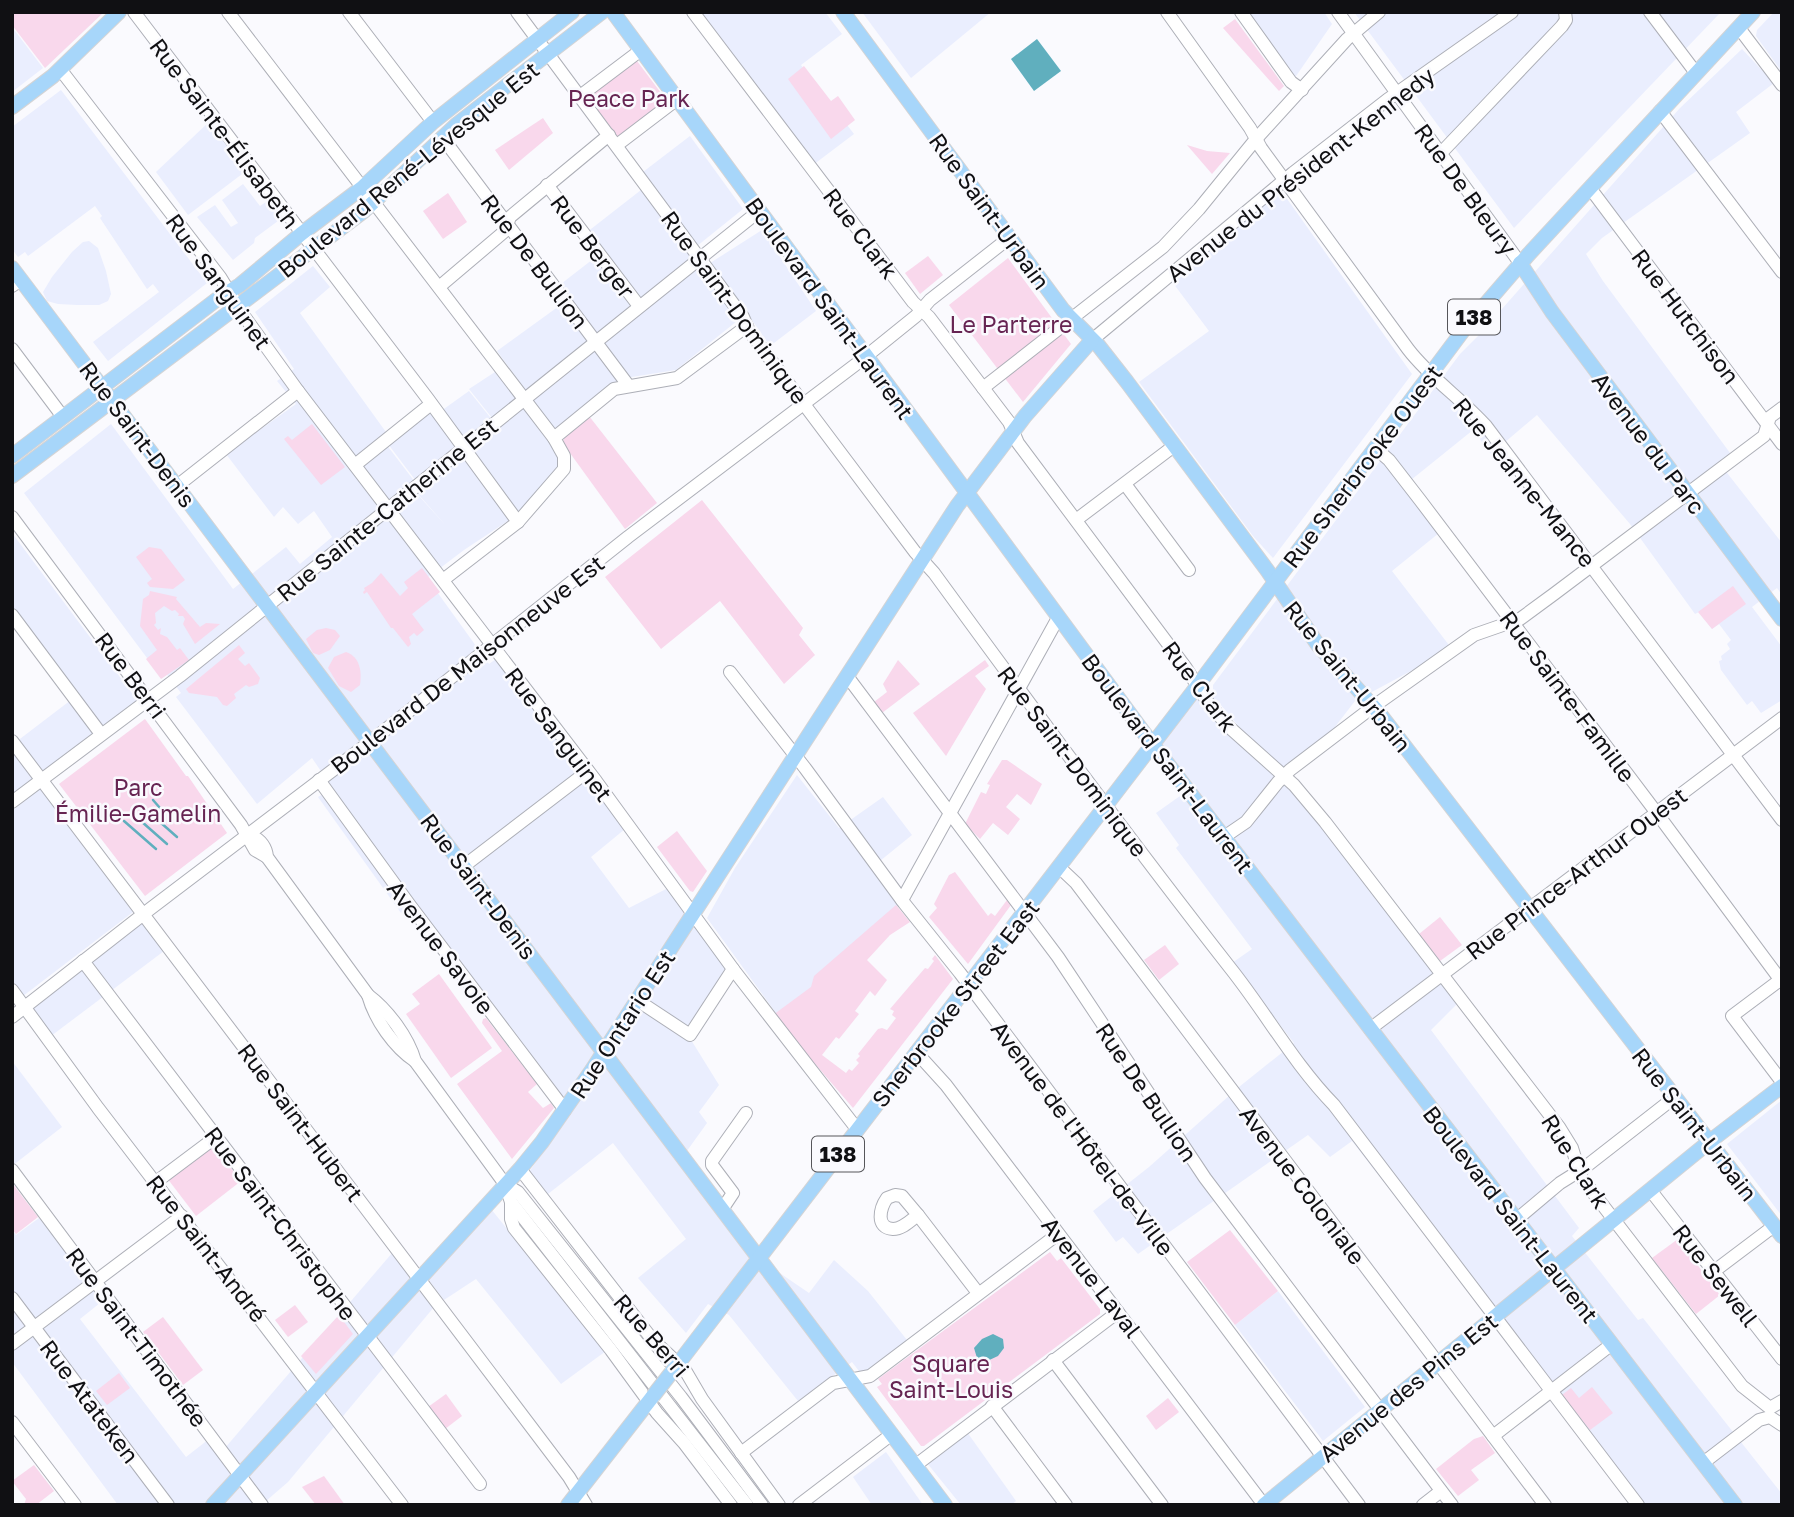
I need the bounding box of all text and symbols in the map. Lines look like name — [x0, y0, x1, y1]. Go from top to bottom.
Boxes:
street label: Rue Sainte-Élisabeth — [144, 32, 306, 234]
street label: Boulevard René-Lévesque Est — [272, 55, 544, 283]
street label: Avenue du Président-Kennedy — [1160, 61, 1440, 287]
park label: Peace Park — [568, 84, 690, 112]
street label: Rue De Bleury — [1409, 118, 1523, 260]
street label: Rue Saint-Urbain — [924, 127, 1056, 295]
street label: Rue Clark — [818, 182, 904, 284]
street label: Rue De Bullion — [475, 188, 595, 334]
street label: Rue Berger — [545, 189, 641, 303]
street label: Boulevard Saint-Laurent — [740, 191, 920, 425]
street label: Rue Saint-Dominique — [656, 205, 814, 409]
street label: Rue Sanguinet — [160, 208, 278, 354]
street label: Rue Hutchison — [1626, 243, 1746, 389]
road number: 138 — [1448, 300, 1500, 334]
park label: Le Parterre — [950, 310, 1072, 338]
street label: Rue Saint-Denis — [74, 356, 202, 512]
street label: Rue Sherbrooke Ouest — [1276, 359, 1448, 573]
street label: Avenue du Parc — [1587, 367, 1711, 519]
street label: Rue Jeanne-Mance — [1448, 391, 1602, 573]
street label: Rue Sainte-Catherine Est — [271, 411, 503, 607]
street label: Boulevard De Maisonneuve Est — [325, 548, 609, 780]
street label: Rue Saint-Urbain — [1278, 595, 1418, 757]
street label: Rue Sainte-Famille — [1494, 605, 1642, 787]
street label: Rue Berri — [89, 626, 173, 724]
street label: Rue Clark — [1157, 635, 1243, 737]
street label: Boulevard Saint-Laurent — [1076, 648, 1260, 878]
street label: Rue Saint-Dominique — [992, 660, 1154, 862]
street label: Rue Sanguinet — [499, 661, 619, 807]
park label: Parc Émilie-Gamelin — [55, 773, 221, 827]
street label: Rue Prince-Arthur Ouest — [1460, 781, 1692, 965]
street label: Rue Saint-Denis — [415, 808, 543, 964]
street label: Avenue Savoie — [382, 875, 500, 1019]
street label: Sherbrooke Street East — [865, 894, 1045, 1112]
street label: Rue Ontario Est — [564, 944, 680, 1104]
street label: Avenue de l'Hôtel-de-Ville — [986, 1015, 1180, 1261]
street label: Rue De Bullion — [1090, 1017, 1204, 1167]
street label: Rue Saint-Hubert — [232, 1037, 370, 1207]
street label: Rue Saint-Urbain — [1627, 1042, 1763, 1206]
street label: Avenue Coloniale — [1234, 1100, 1372, 1270]
street label: Boulevard Saint-Laurent — [1418, 1100, 1604, 1328]
street label: Rue Clark — [1536, 1109, 1616, 1213]
street label: Rue Saint-Christophe — [199, 1121, 363, 1325]
road number: 138 — [812, 1136, 864, 1172]
street label: Rue Saint-André — [141, 1169, 273, 1327]
street label: Avenue Laval — [1036, 1211, 1148, 1343]
street label: Rue Sewell — [1667, 1218, 1765, 1332]
street label: Rue Saint-Timothée — [60, 1242, 214, 1432]
street label: Rue Berri — [608, 1288, 696, 1382]
street label: Avenue des Pins Est — [1313, 1307, 1503, 1467]
street label: Rue Atateken — [35, 1334, 145, 1468]
park label: Square Saint-Louis — [889, 1349, 1013, 1403]

